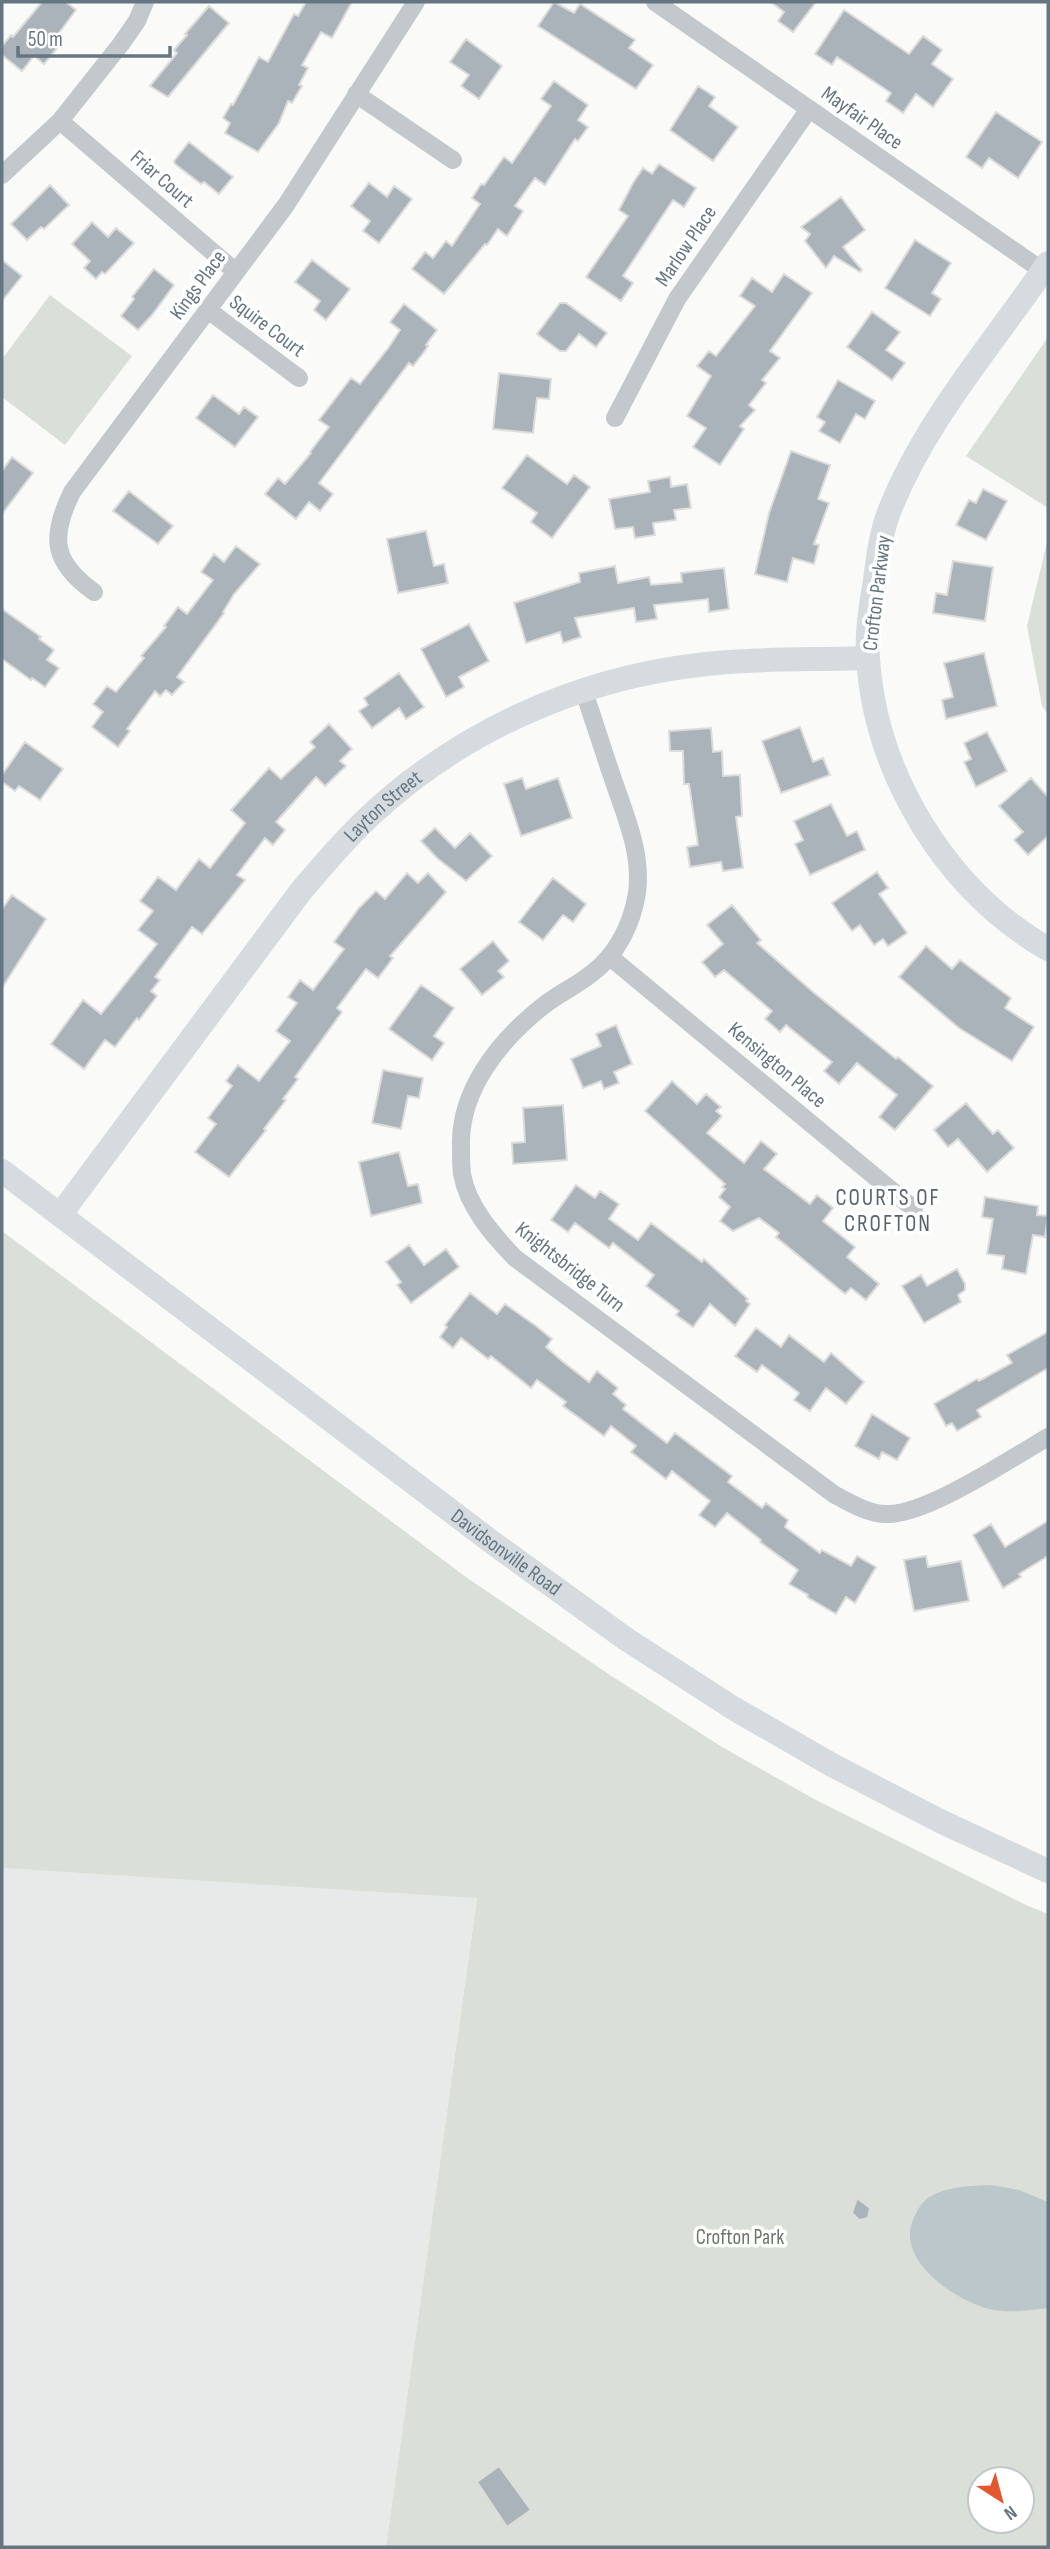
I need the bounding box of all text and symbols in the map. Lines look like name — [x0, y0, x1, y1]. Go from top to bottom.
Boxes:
scale bar — [18, 14, 170, 58]
text: 50 m — [28, 27, 63, 52]
street label: Mayfair Place — [817, 81, 907, 155]
street label: Friar Court — [125, 145, 199, 213]
street label: Marlow Place — [650, 201, 722, 291]
street label: Kings Place — [165, 246, 231, 324]
street label: Squire Court — [224, 290, 310, 362]
street label: Crofton Parkway — [858, 534, 896, 652]
street label: Layton Street — [339, 765, 427, 847]
street label: Kensington Place — [723, 1017, 831, 1113]
district label: COURTS OF CROFTON — [835, 1184, 941, 1238]
street label: Knightsbridge Turn — [510, 1217, 630, 1317]
street label: Davidsonville Road — [446, 1503, 566, 1601]
park label: Crofton Park — [696, 2225, 784, 2250]
north arrow — [966, 2465, 1036, 2535]
text: N — [999, 2500, 1021, 2525]

